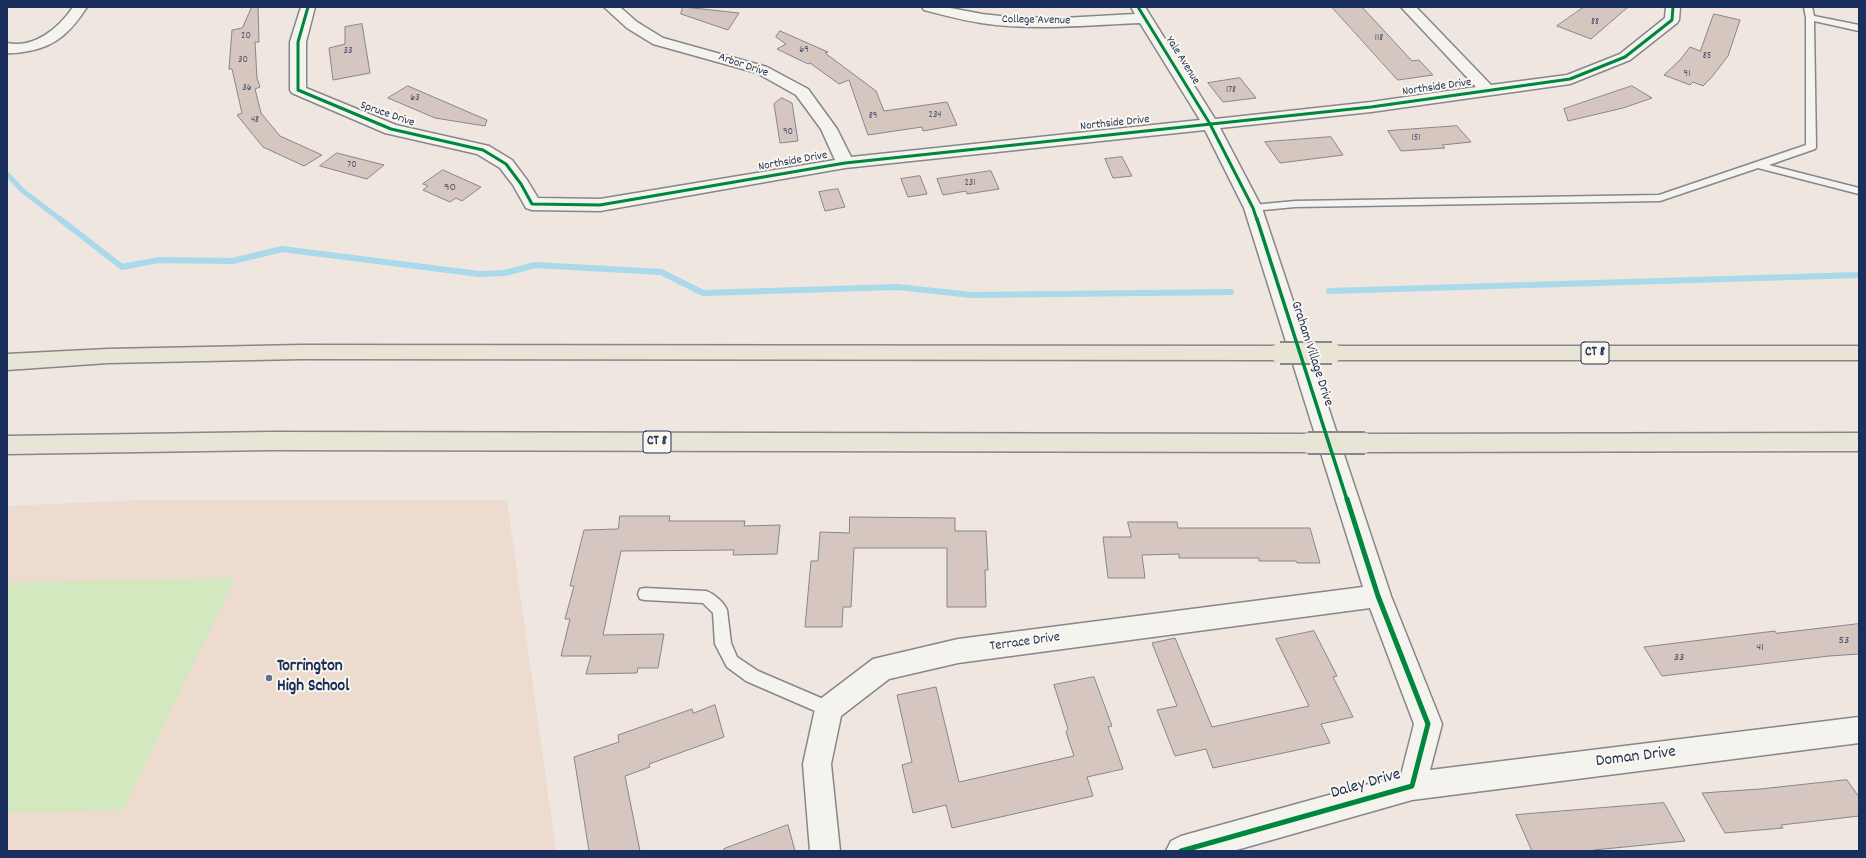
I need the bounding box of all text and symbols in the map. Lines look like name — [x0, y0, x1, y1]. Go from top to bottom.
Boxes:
street label: College Avenue — [1002, 13, 1070, 29]
house number: 88 — [1591, 17, 1599, 29]
house number: 20 — [241, 31, 251, 43]
house number: 118 — [1375, 33, 1383, 45]
street label: Yale Avenue — [1162, 34, 1202, 88]
house number: 69 — [799, 45, 809, 57]
house number: 33 — [344, 46, 352, 58]
street label: Arbor Drive — [716, 51, 770, 81]
house number: 85 — [1703, 51, 1711, 63]
house number: 30 — [238, 55, 248, 67]
house number: 91 — [1684, 69, 1690, 81]
street label: Northside Drive — [1402, 76, 1472, 100]
house number: 36 — [242, 83, 252, 95]
house number: 178 — [1226, 85, 1236, 97]
house number: 63 — [410, 93, 420, 105]
street label: Spruce Drive — [358, 99, 416, 131]
house number: 234 — [929, 110, 941, 122]
house number: 89 — [869, 111, 877, 123]
street label: Northside Drive — [1080, 113, 1150, 135]
house number: 48 — [251, 115, 259, 127]
house number: 90 — [783, 127, 793, 139]
house number: 151 — [1411, 133, 1421, 145]
street label: Northside Drive — [757, 149, 829, 175]
house number: 70 — [347, 160, 357, 172]
house number: 231 — [965, 178, 975, 190]
house number: 90 — [444, 181, 456, 195]
street label: Graham Village Drive — [1286, 299, 1336, 409]
road number: CT 8 — [1581, 342, 1609, 364]
road number: CT 8 — [643, 431, 671, 453]
street label: Terrace Drive — [989, 630, 1061, 656]
house number: 53 — [1839, 634, 1849, 648]
house number: 41 — [1756, 641, 1764, 655]
house number: 33 — [1674, 651, 1684, 665]
place label: Torrington High School — [277, 658, 349, 698]
marker: Torrington High School — [264, 673, 274, 683]
street label: Doman Drive — [1595, 743, 1677, 773]
street label: Daley Drive — [1329, 765, 1403, 805]

